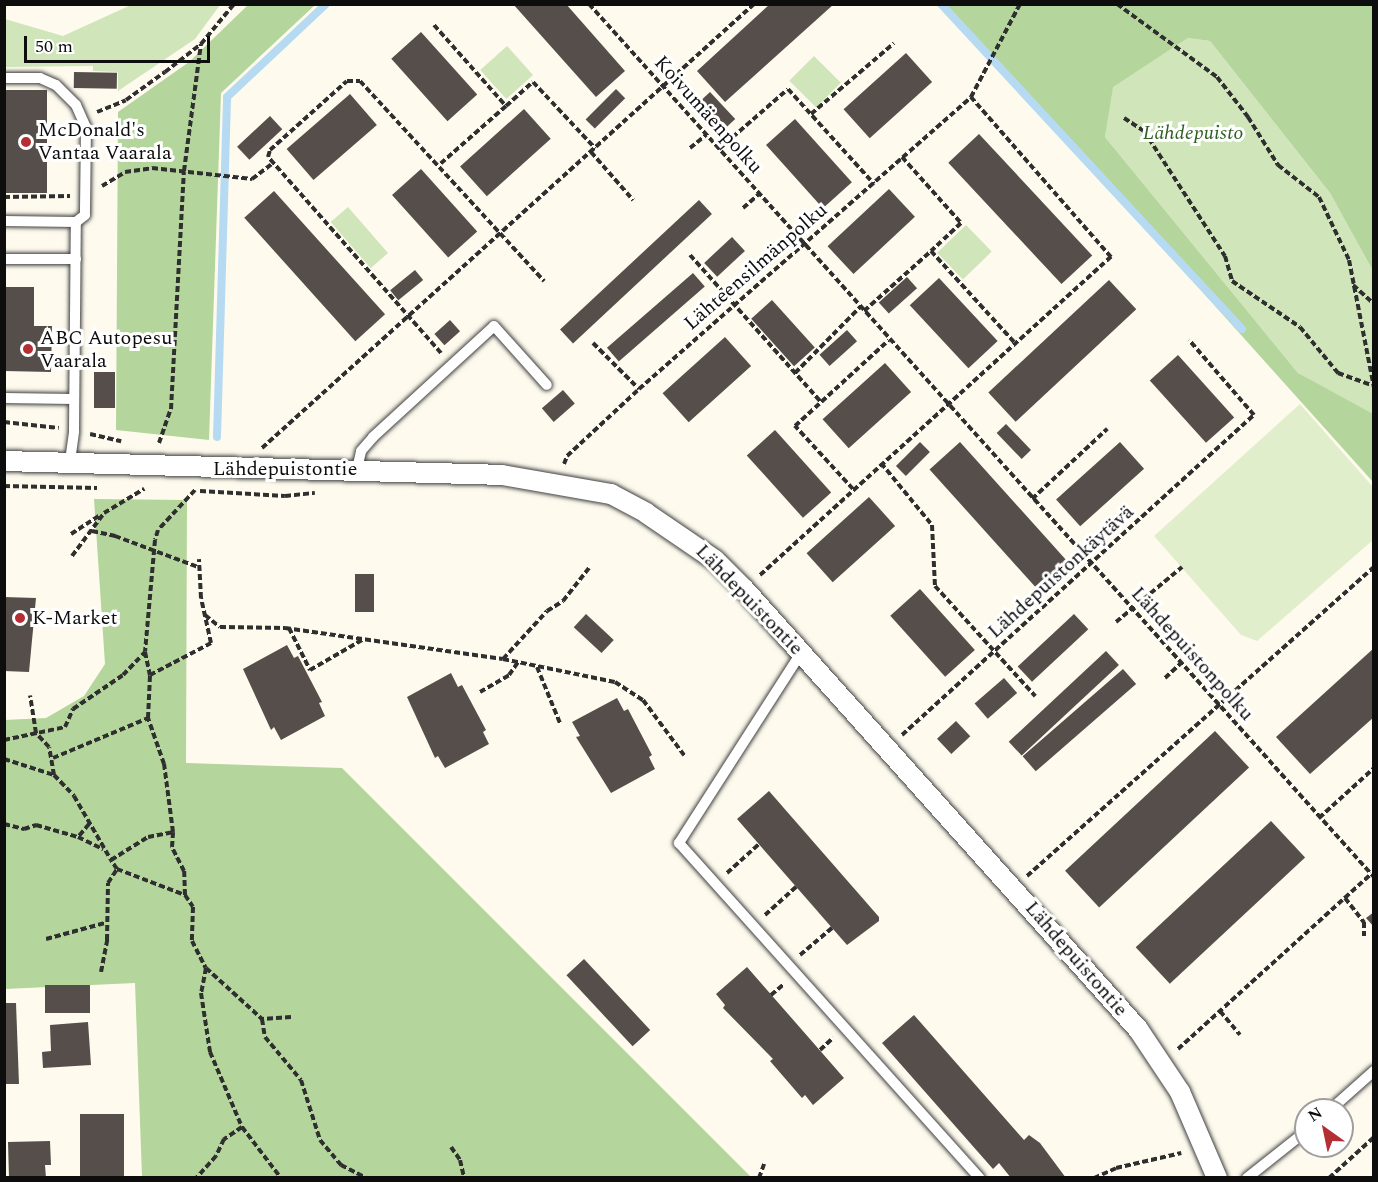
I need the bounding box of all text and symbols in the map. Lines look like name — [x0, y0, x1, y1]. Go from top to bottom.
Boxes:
scale bar — [27, 24, 213, 62]
text: 50 m — [35, 33, 73, 60]
street label: Koivumäenpolku — [649, 51, 767, 179]
place label: McDonald's Vantaa Vaarala — [38, 118, 172, 165]
park label: Lähdepuisto — [1143, 121, 1243, 145]
marker: McDonald's Vantaa Vaarala — [19, 135, 33, 149]
street label: Lähteensilmänpolku — [680, 198, 832, 336]
place label: ABC Autopesu Vaarala — [40, 326, 172, 373]
marker: ABC Autopesu Vaarala — [21, 342, 35, 356]
street label: Lähdepuistontie — [213, 457, 357, 481]
street label: Lähdepuistonkäytävä — [983, 500, 1139, 644]
street label: Lähdepuistontie — [690, 540, 808, 660]
street label: Lähdepuistonpolku — [1126, 582, 1258, 726]
place label: K-Market — [32, 606, 117, 630]
marker: K-Market — [13, 611, 27, 625]
street label: Lähdepuistontie — [1020, 897, 1132, 1021]
north arrow — [1294, 1098, 1354, 1158]
text: N — [1303, 1101, 1327, 1128]

